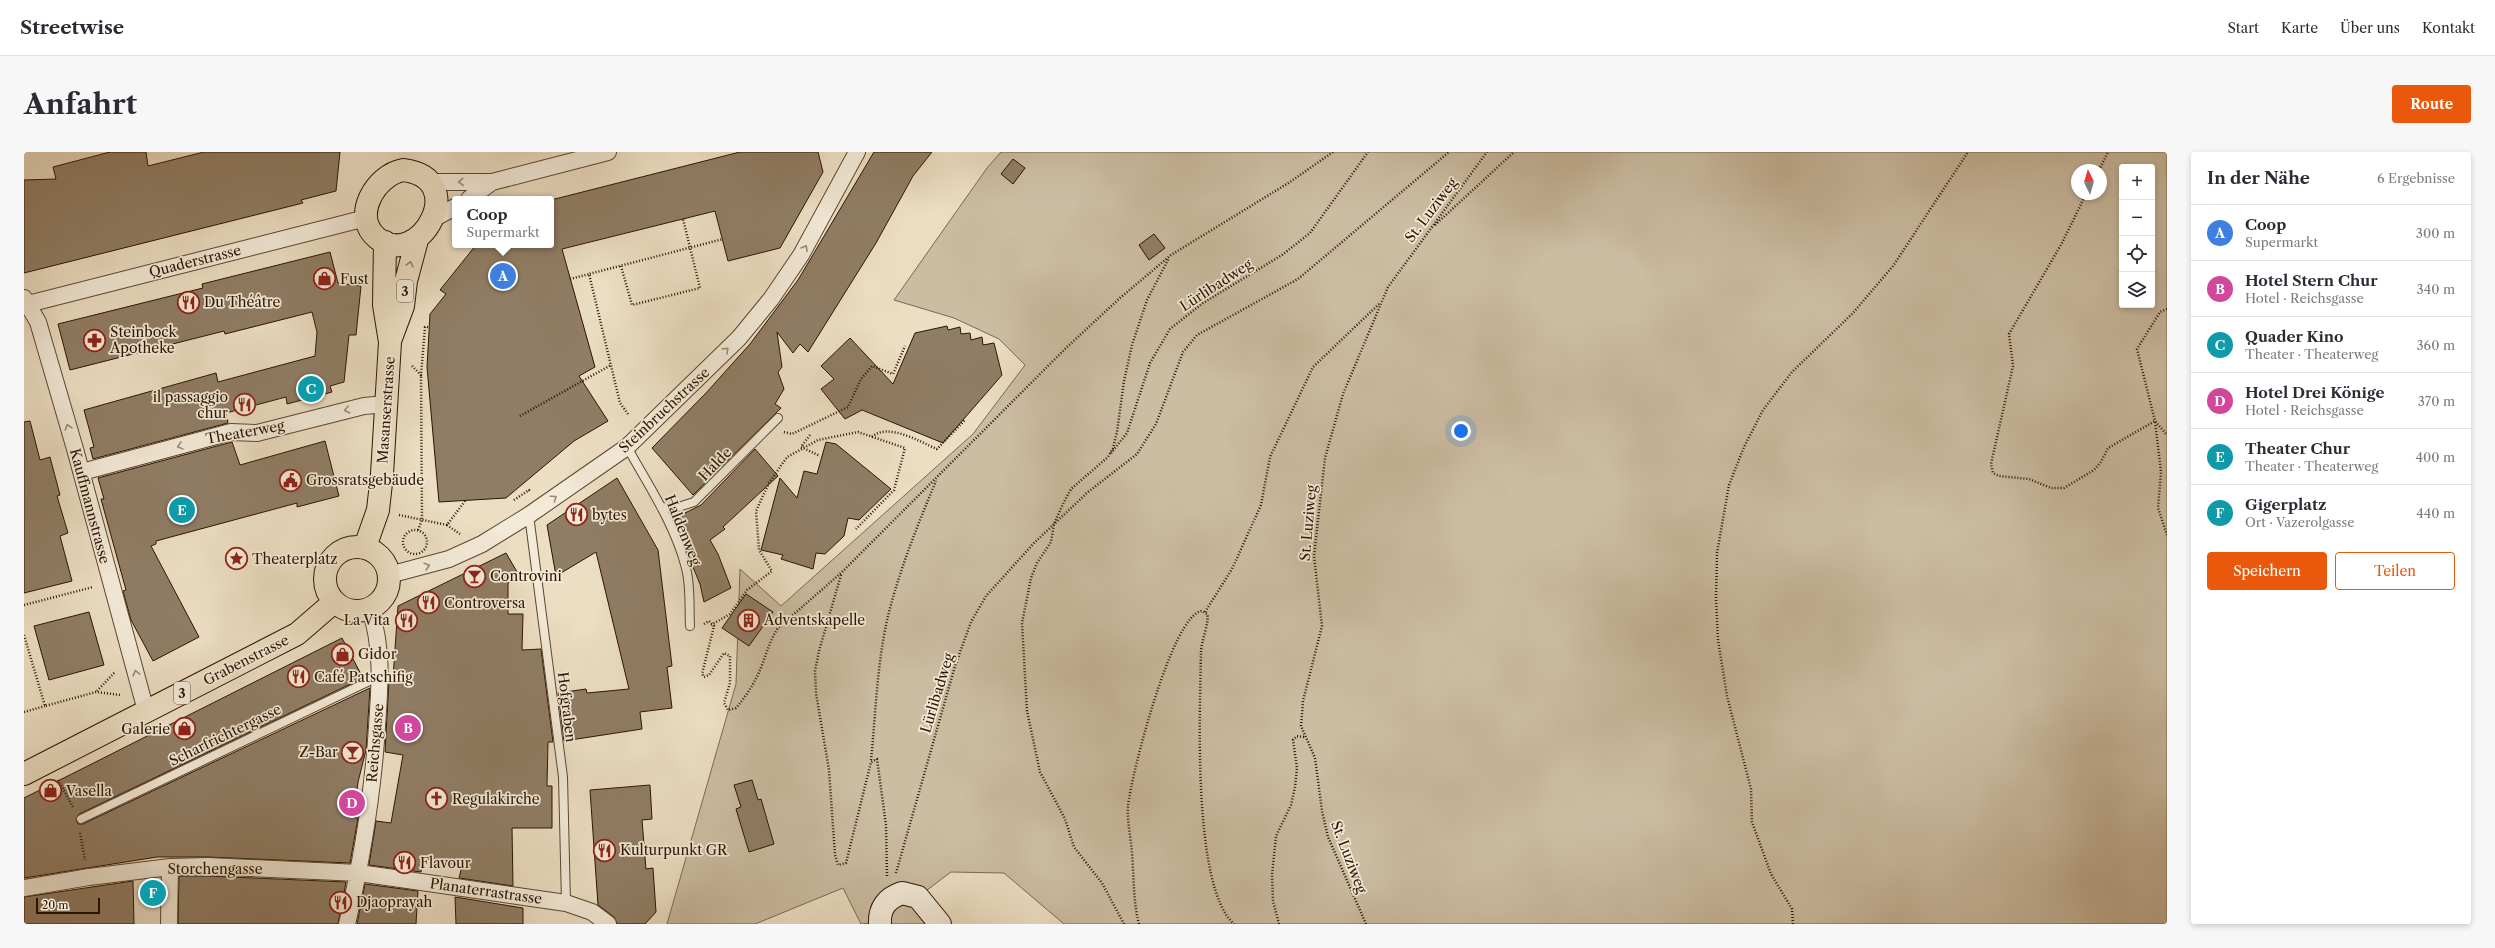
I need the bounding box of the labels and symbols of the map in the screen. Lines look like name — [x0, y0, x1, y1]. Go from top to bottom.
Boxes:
north arrow — [2071, 164, 2107, 200]
street label: St. Luziweg — [1401, 174, 1462, 246]
one-way arrow — [458, 177, 464, 186]
street label: Quaderstrasse — [147, 241, 243, 281]
one-way arrow — [801, 245, 808, 252]
street label: Lürlibadweg — [1176, 255, 1256, 315]
one-way arrow — [405, 261, 413, 267]
pin: A — [490, 261, 516, 291]
shop icon: Fust — [311, 266, 337, 292]
place label: Fust — [340, 270, 369, 288]
road number: 3 — [397, 280, 413, 302]
restaurant icon: Du Théâtre — [176, 289, 202, 315]
place label: Du Théâtre — [204, 293, 280, 311]
place label: Steinbock Apotheke — [109, 323, 178, 357]
pharmacy icon: Steinbock Apotheke — [81, 327, 107, 353]
one-way arrow — [721, 347, 729, 355]
street label: Masanserstrasse — [373, 355, 399, 464]
street label: Steinbruchstrasse — [615, 363, 713, 457]
pin: C — [298, 374, 324, 404]
place label: il passaggio chur — [153, 388, 228, 422]
restaurant icon: il passaggio chur — [231, 392, 257, 418]
one-way arrow — [344, 405, 350, 413]
street label: Theaterweg — [204, 416, 286, 448]
your location — [1451, 421, 1471, 441]
one-way arrow — [64, 423, 73, 430]
one-way arrow — [177, 441, 184, 450]
street label: Halde — [695, 443, 735, 485]
street label: Kauffmannstrasse — [66, 446, 114, 566]
public building icon: Grossratsgebäude — [277, 467, 303, 493]
place label: Grossratsgebäude — [306, 471, 424, 489]
street label: St. Luziweg — [1296, 484, 1320, 562]
street label: Haldenweg — [661, 492, 706, 569]
pin: E — [169, 495, 195, 525]
one-way arrow — [549, 496, 556, 503]
restaurant icon: bytes — [564, 502, 590, 528]
place label: bytes — [592, 506, 627, 524]
place icon: Theaterplatz — [223, 546, 249, 572]
place label: Theaterplatz — [252, 550, 338, 568]
one-way arrow — [424, 562, 431, 571]
bar icon: Controvini — [462, 563, 488, 589]
place label: Controvini — [490, 567, 562, 585]
restaurant icon: Controversa — [415, 590, 441, 616]
place label: Controversa — [444, 594, 526, 612]
restaurant icon: La Vita — [393, 607, 419, 633]
building icon: Adventskapelle — [735, 607, 761, 633]
place label: La Vita — [344, 611, 391, 629]
place label: Adventskapelle — [763, 611, 865, 629]
street label: Grabenstrasse — [200, 631, 292, 689]
shop icon: Gidor — [330, 641, 356, 667]
place label: Gidor — [358, 645, 397, 663]
street label: Lürlibadweg — [916, 650, 958, 735]
restaurant icon: Café Patschifig — [286, 664, 312, 690]
place label: Café Patschifig — [314, 668, 413, 686]
one-way arrow — [132, 670, 141, 677]
street label: Hofgraben — [554, 671, 580, 743]
road number: 3 — [174, 682, 190, 704]
street label: Scharfrichtergasse — [166, 700, 284, 770]
street label: Reichsgasse — [363, 703, 387, 783]
pin: B — [395, 713, 421, 743]
shop icon: Galerie — [172, 716, 198, 742]
place label: Galerie — [121, 720, 170, 738]
bar icon: Z-Bar — [340, 739, 366, 765]
place label: Z-Bar — [299, 743, 338, 761]
shop icon: Vasella — [37, 778, 63, 804]
place label: Vasella — [65, 782, 112, 800]
church icon: Regulakirche — [424, 786, 450, 812]
pin: D — [339, 788, 365, 818]
place label: Regulakirche — [452, 790, 540, 808]
street label: St. Luziweg — [1327, 818, 1371, 896]
restaurant icon: Kulturpunkt GR — [591, 837, 617, 863]
place label: Kulturpunkt GR — [620, 841, 728, 859]
restaurant icon: Flavour — [391, 850, 417, 876]
place label: Flavour — [420, 854, 471, 872]
street label: Storchengasse — [167, 860, 263, 878]
street label: Planaterrastrasse — [429, 874, 543, 908]
pin: F — [140, 878, 166, 908]
restaurant icon: Djaoprayah — [327, 889, 353, 915]
place label: Djaoprayah — [356, 893, 433, 911]
scale bar — [36, 896, 100, 915]

